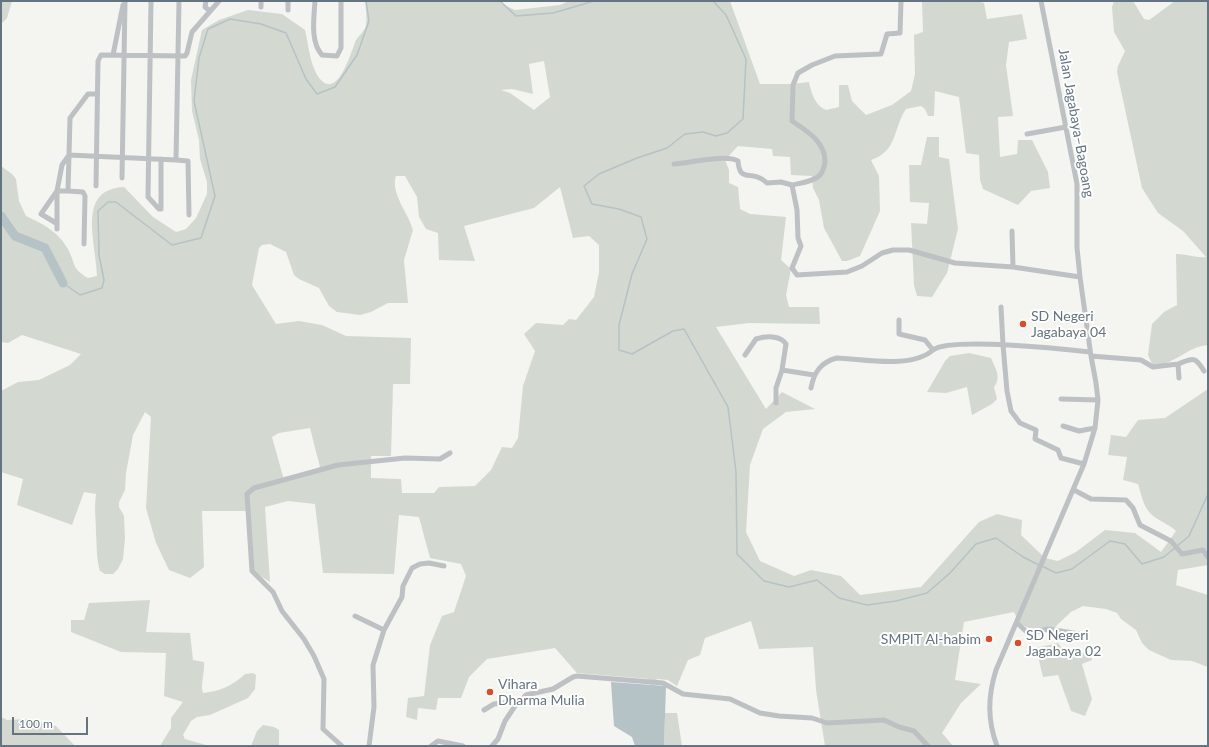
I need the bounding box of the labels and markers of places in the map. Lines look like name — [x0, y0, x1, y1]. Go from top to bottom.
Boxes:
place label: SD Negeri Jagabaya 04 — [1031, 308, 1106, 340]
marker: SD Negeri Jagabaya 04 — [1018, 319, 1028, 329]
place label: SD Negeri Jagabaya 02 — [1026, 627, 1101, 660]
place label: SMPIT Al-habim — [881, 631, 981, 647]
marker: SMPIT Al-habim — [984, 634, 994, 644]
marker: SD Negeri Jagabaya 02 — [1013, 638, 1023, 648]
place label: Vihara Dharma Mulia — [498, 676, 585, 708]
marker: Vihara Dharma Mulia — [485, 687, 495, 697]

